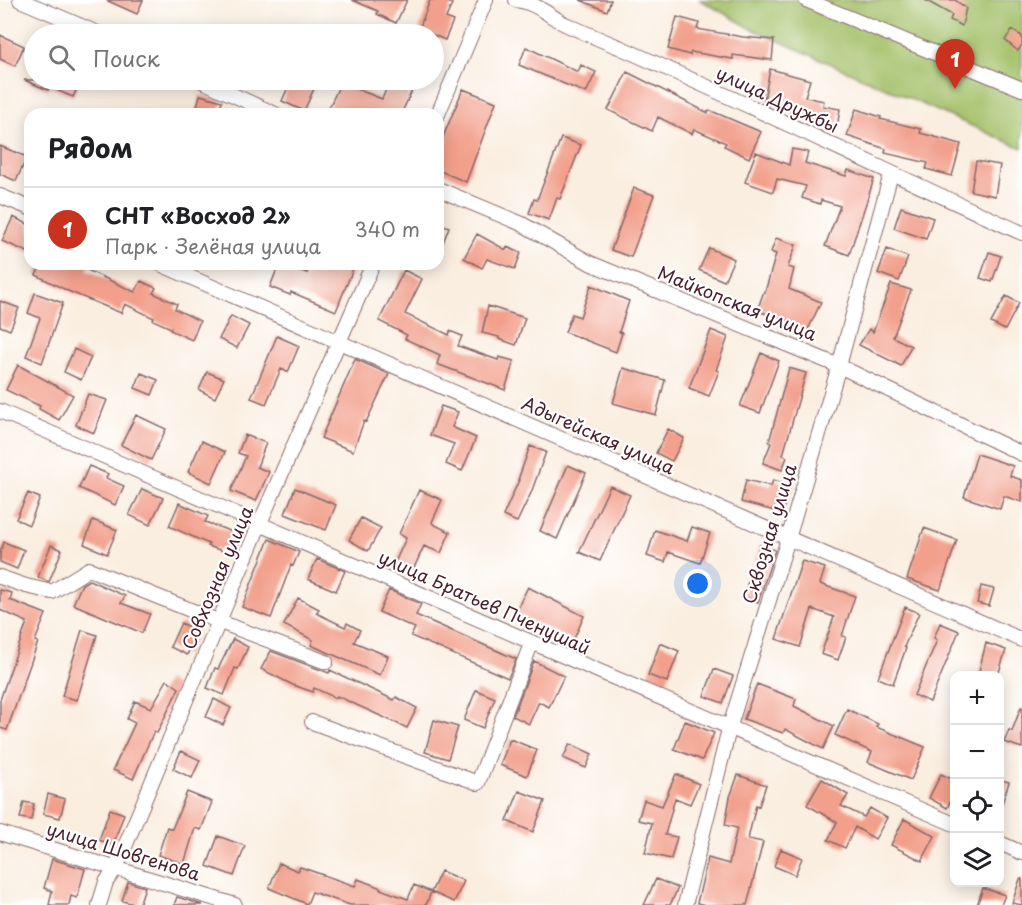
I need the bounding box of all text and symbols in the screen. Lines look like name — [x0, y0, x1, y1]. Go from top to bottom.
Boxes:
search box — [24, 24, 444, 90]
pin: 1 — [936, 40, 974, 89]
icon: search — [45, 41, 78, 74]
text: Поиск — [93, 41, 160, 74]
street label: улица Дружбы — [712, 58, 843, 139]
text: Рядом — [48, 128, 133, 167]
text: СНТ «Восход 2» — [105, 198, 290, 231]
text: 1 — [63, 214, 72, 244]
text: 340 m — [355, 214, 420, 244]
text: Парк · Зелёная улица — [105, 231, 321, 261]
street label: Майкопская улица — [654, 258, 822, 347]
street label: Адыгейская улица — [518, 389, 680, 481]
street label: Сквозная улица — [734, 460, 803, 607]
street label: Совхозная улица — [174, 501, 259, 653]
street label: улица Братьев Пченушай — [374, 543, 595, 661]
your location — [683, 569, 712, 598]
map controls — [950, 671, 1004, 887]
button: + — [950, 671, 1004, 725]
button: − — [950, 725, 1004, 779]
button: locate — [950, 779, 1004, 833]
street label: улица Шовгенова — [43, 814, 204, 887]
button: layers — [950, 833, 1004, 887]

